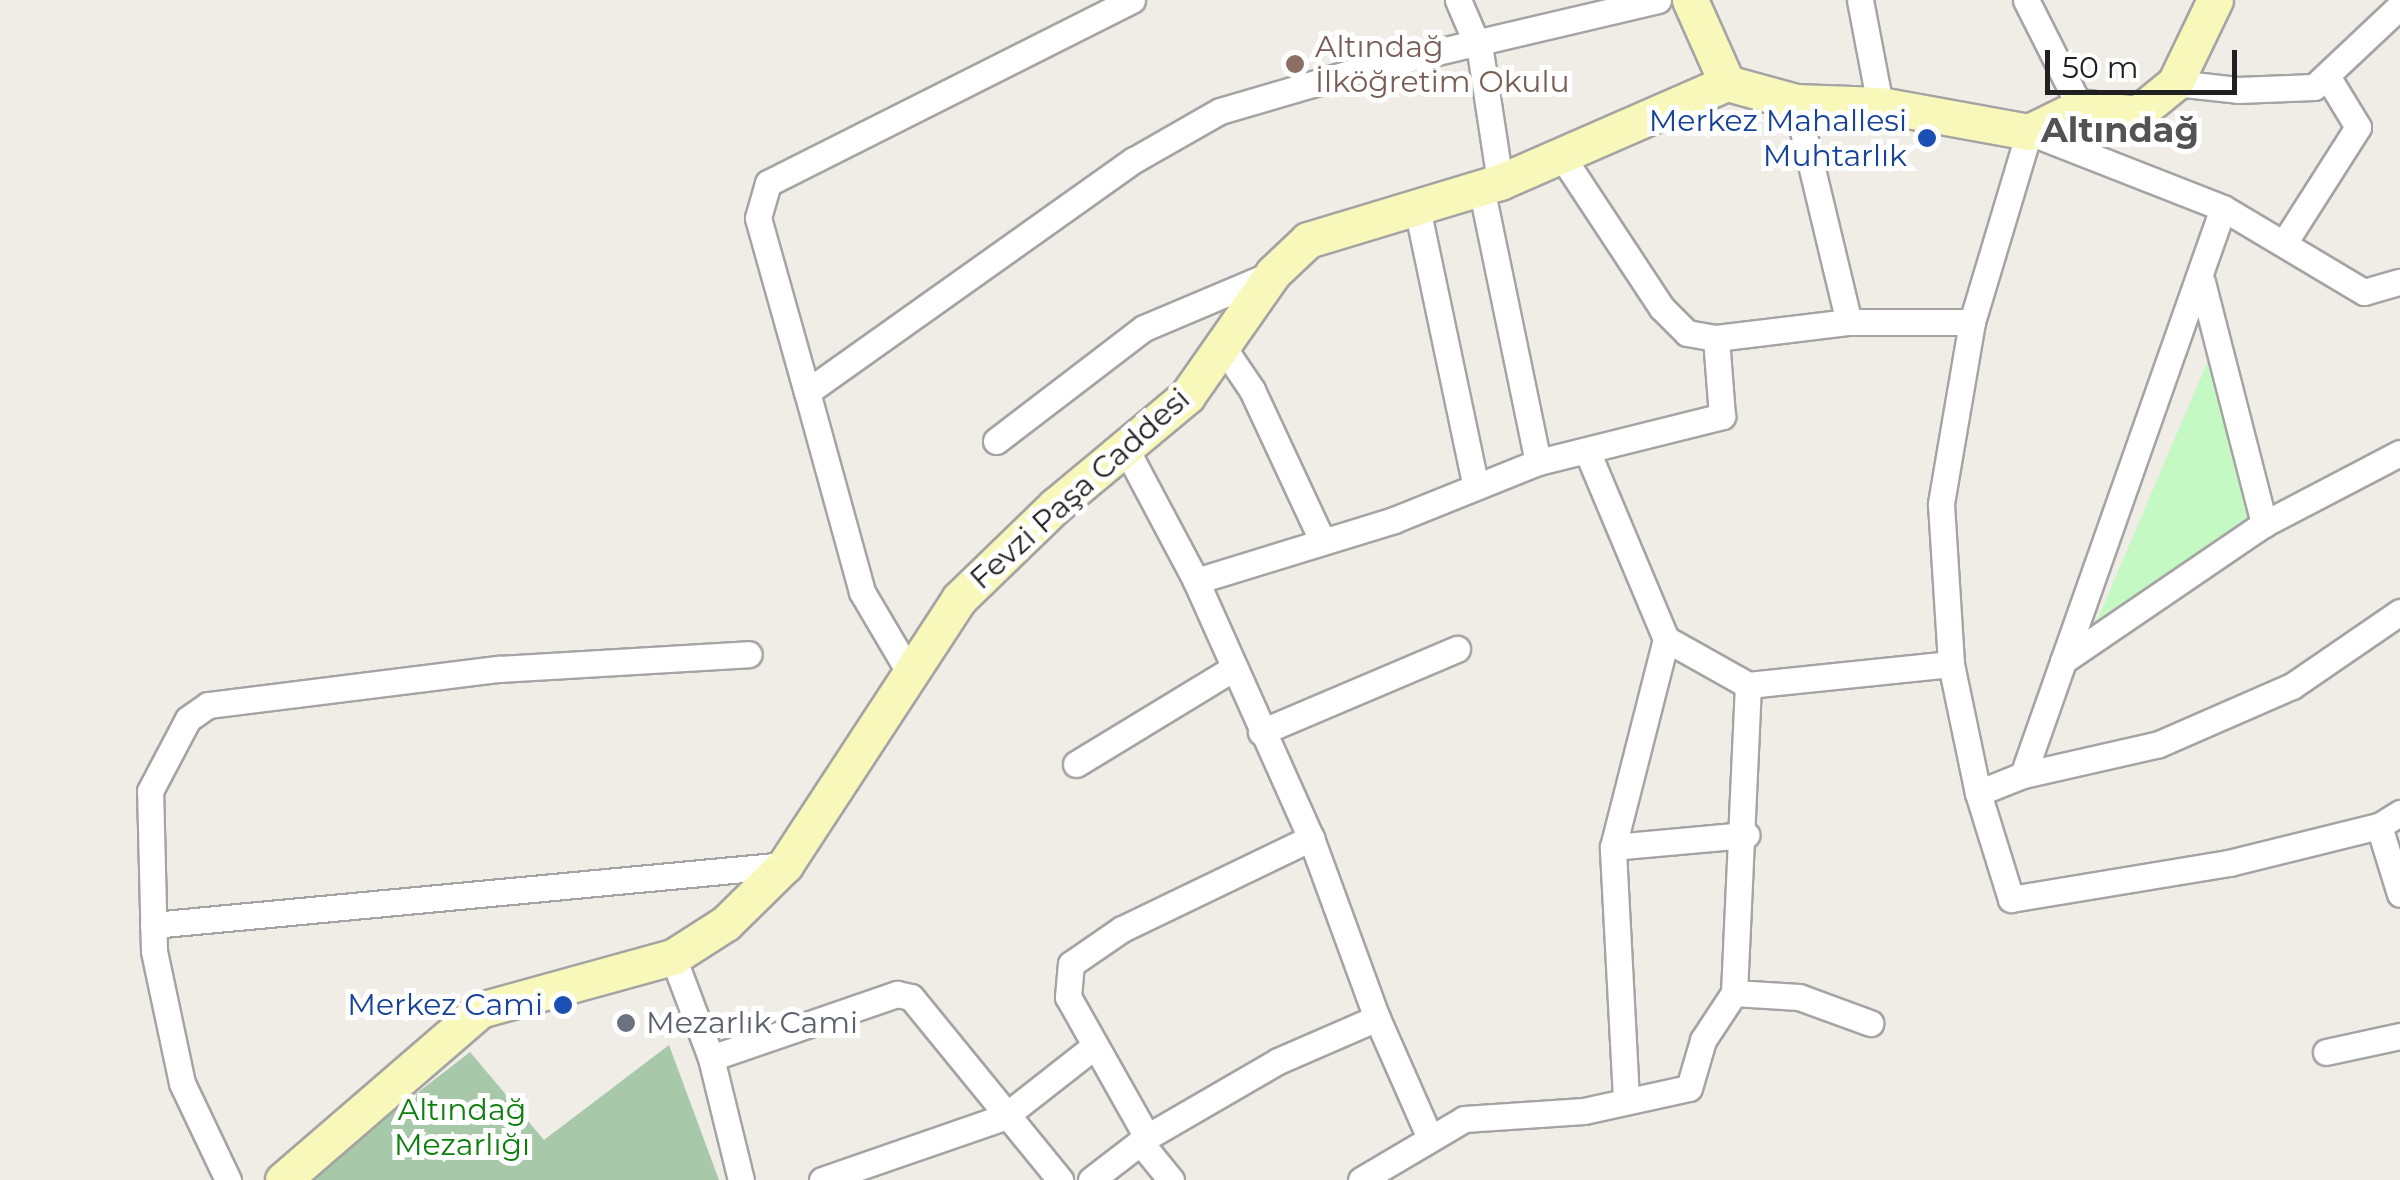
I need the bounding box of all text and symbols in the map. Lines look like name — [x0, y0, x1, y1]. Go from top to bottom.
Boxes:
place label: Altındağ İlköğretim Okulu — [1315, 29, 1570, 100]
scale bar — [2050, 30, 2242, 92]
text: 50 m — [2062, 49, 2139, 86]
marker: Altındağ İlköğretim Okulu — [1284, 53, 1306, 75]
place label: Merkez Mahallesi Muhtarlık — [1649, 103, 1907, 174]
district label: Altındağ — [2041, 109, 2199, 151]
marker: Merkez Mahallesi Muhtarlık — [1916, 127, 1938, 149]
street label: Fevzi Paşa Caddesi — [963, 381, 1197, 597]
place label: Merkez Cami — [347, 987, 543, 1023]
marker: Merkez Cami — [552, 994, 574, 1016]
place label: Mezarlık Cami — [646, 1005, 858, 1041]
marker: Mezarlık Cami — [615, 1012, 637, 1034]
park label: Altındağ Mezarlığı — [394, 1092, 530, 1162]

